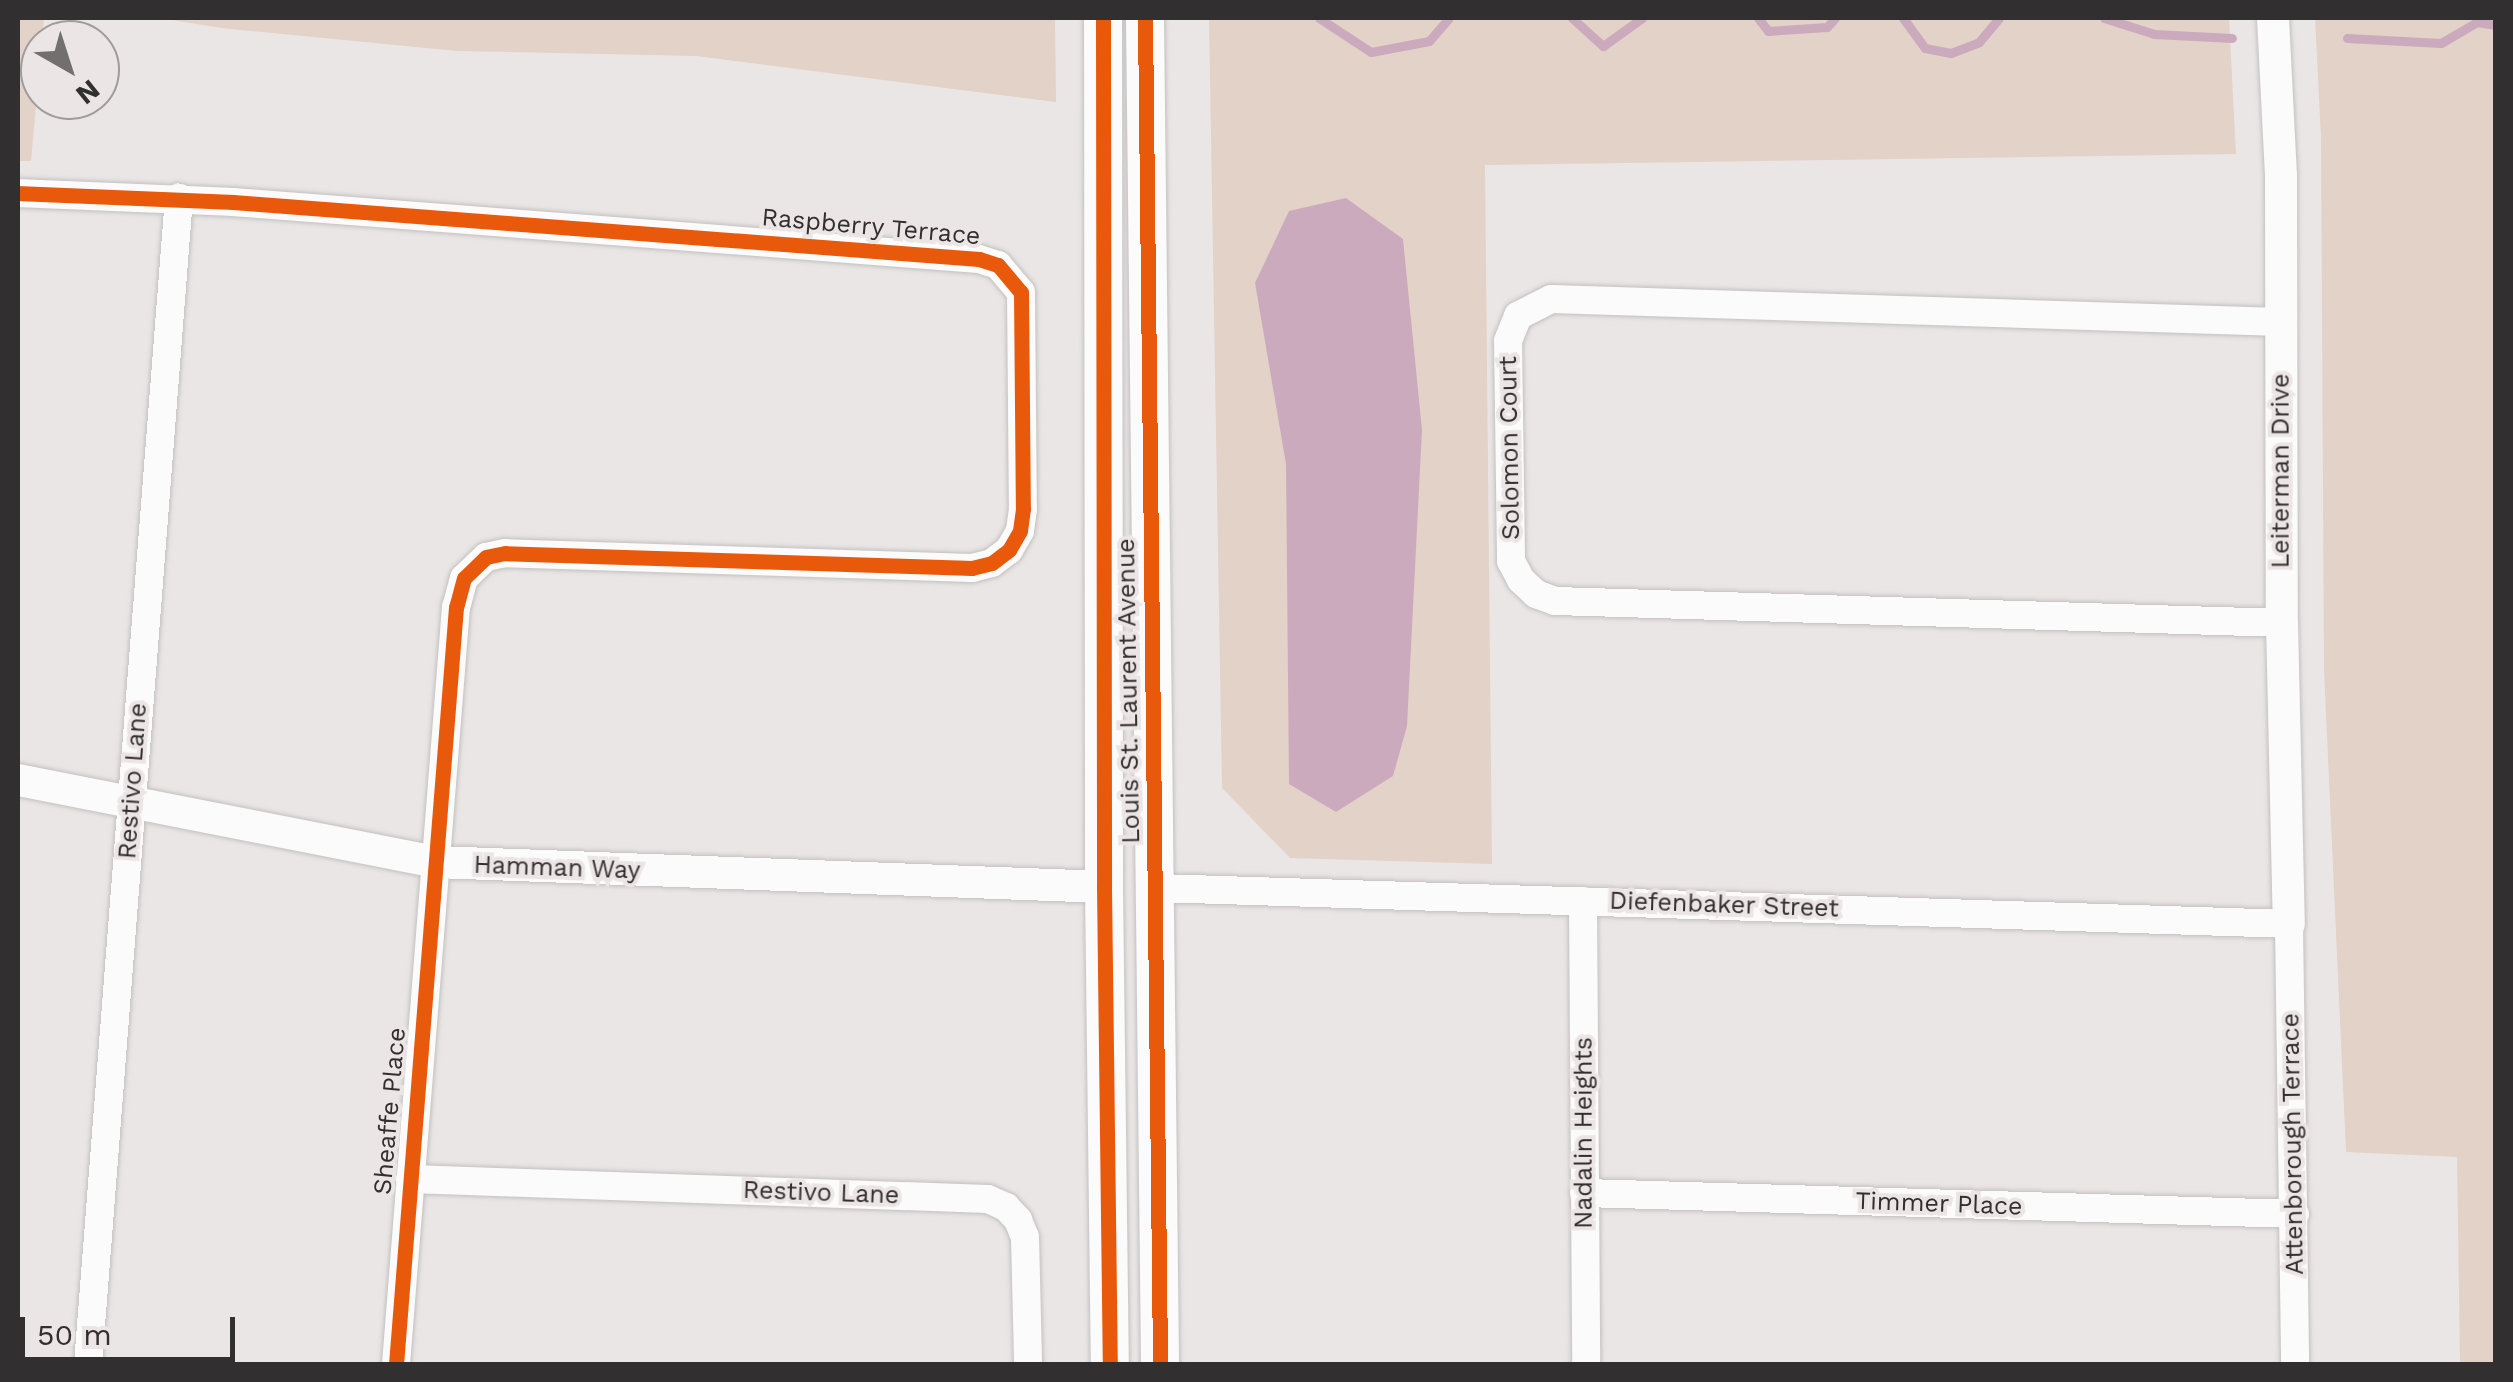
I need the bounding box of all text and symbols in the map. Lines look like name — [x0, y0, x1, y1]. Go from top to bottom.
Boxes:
north arrow — [20, 20, 120, 120]
text: N — [69, 73, 106, 112]
street label: Raspberry Terrace — [760, 202, 982, 252]
street label: Solomon Court — [1493, 356, 1527, 540]
street label: Leiterman Drive — [2266, 374, 2296, 568]
street label: Louis St. Laurent Avenue — [1111, 538, 1147, 844]
street label: Restivo Lane — [113, 702, 153, 860]
street label: Hamman Way — [473, 850, 641, 886]
street label: Diefenbaker Street — [1608, 886, 1840, 924]
street label: Attenborough Terrace — [2276, 1013, 2310, 1275]
street label: Sheaffe Place — [368, 1026, 412, 1196]
street label: Nadalin Heights — [1569, 1037, 1599, 1229]
street label: Restivo Lane — [742, 1175, 900, 1211]
street label: Timmer Place — [1855, 1186, 2023, 1222]
scale bar — [25, 1297, 240, 1359]
text: 50 m — [37, 1317, 112, 1352]

